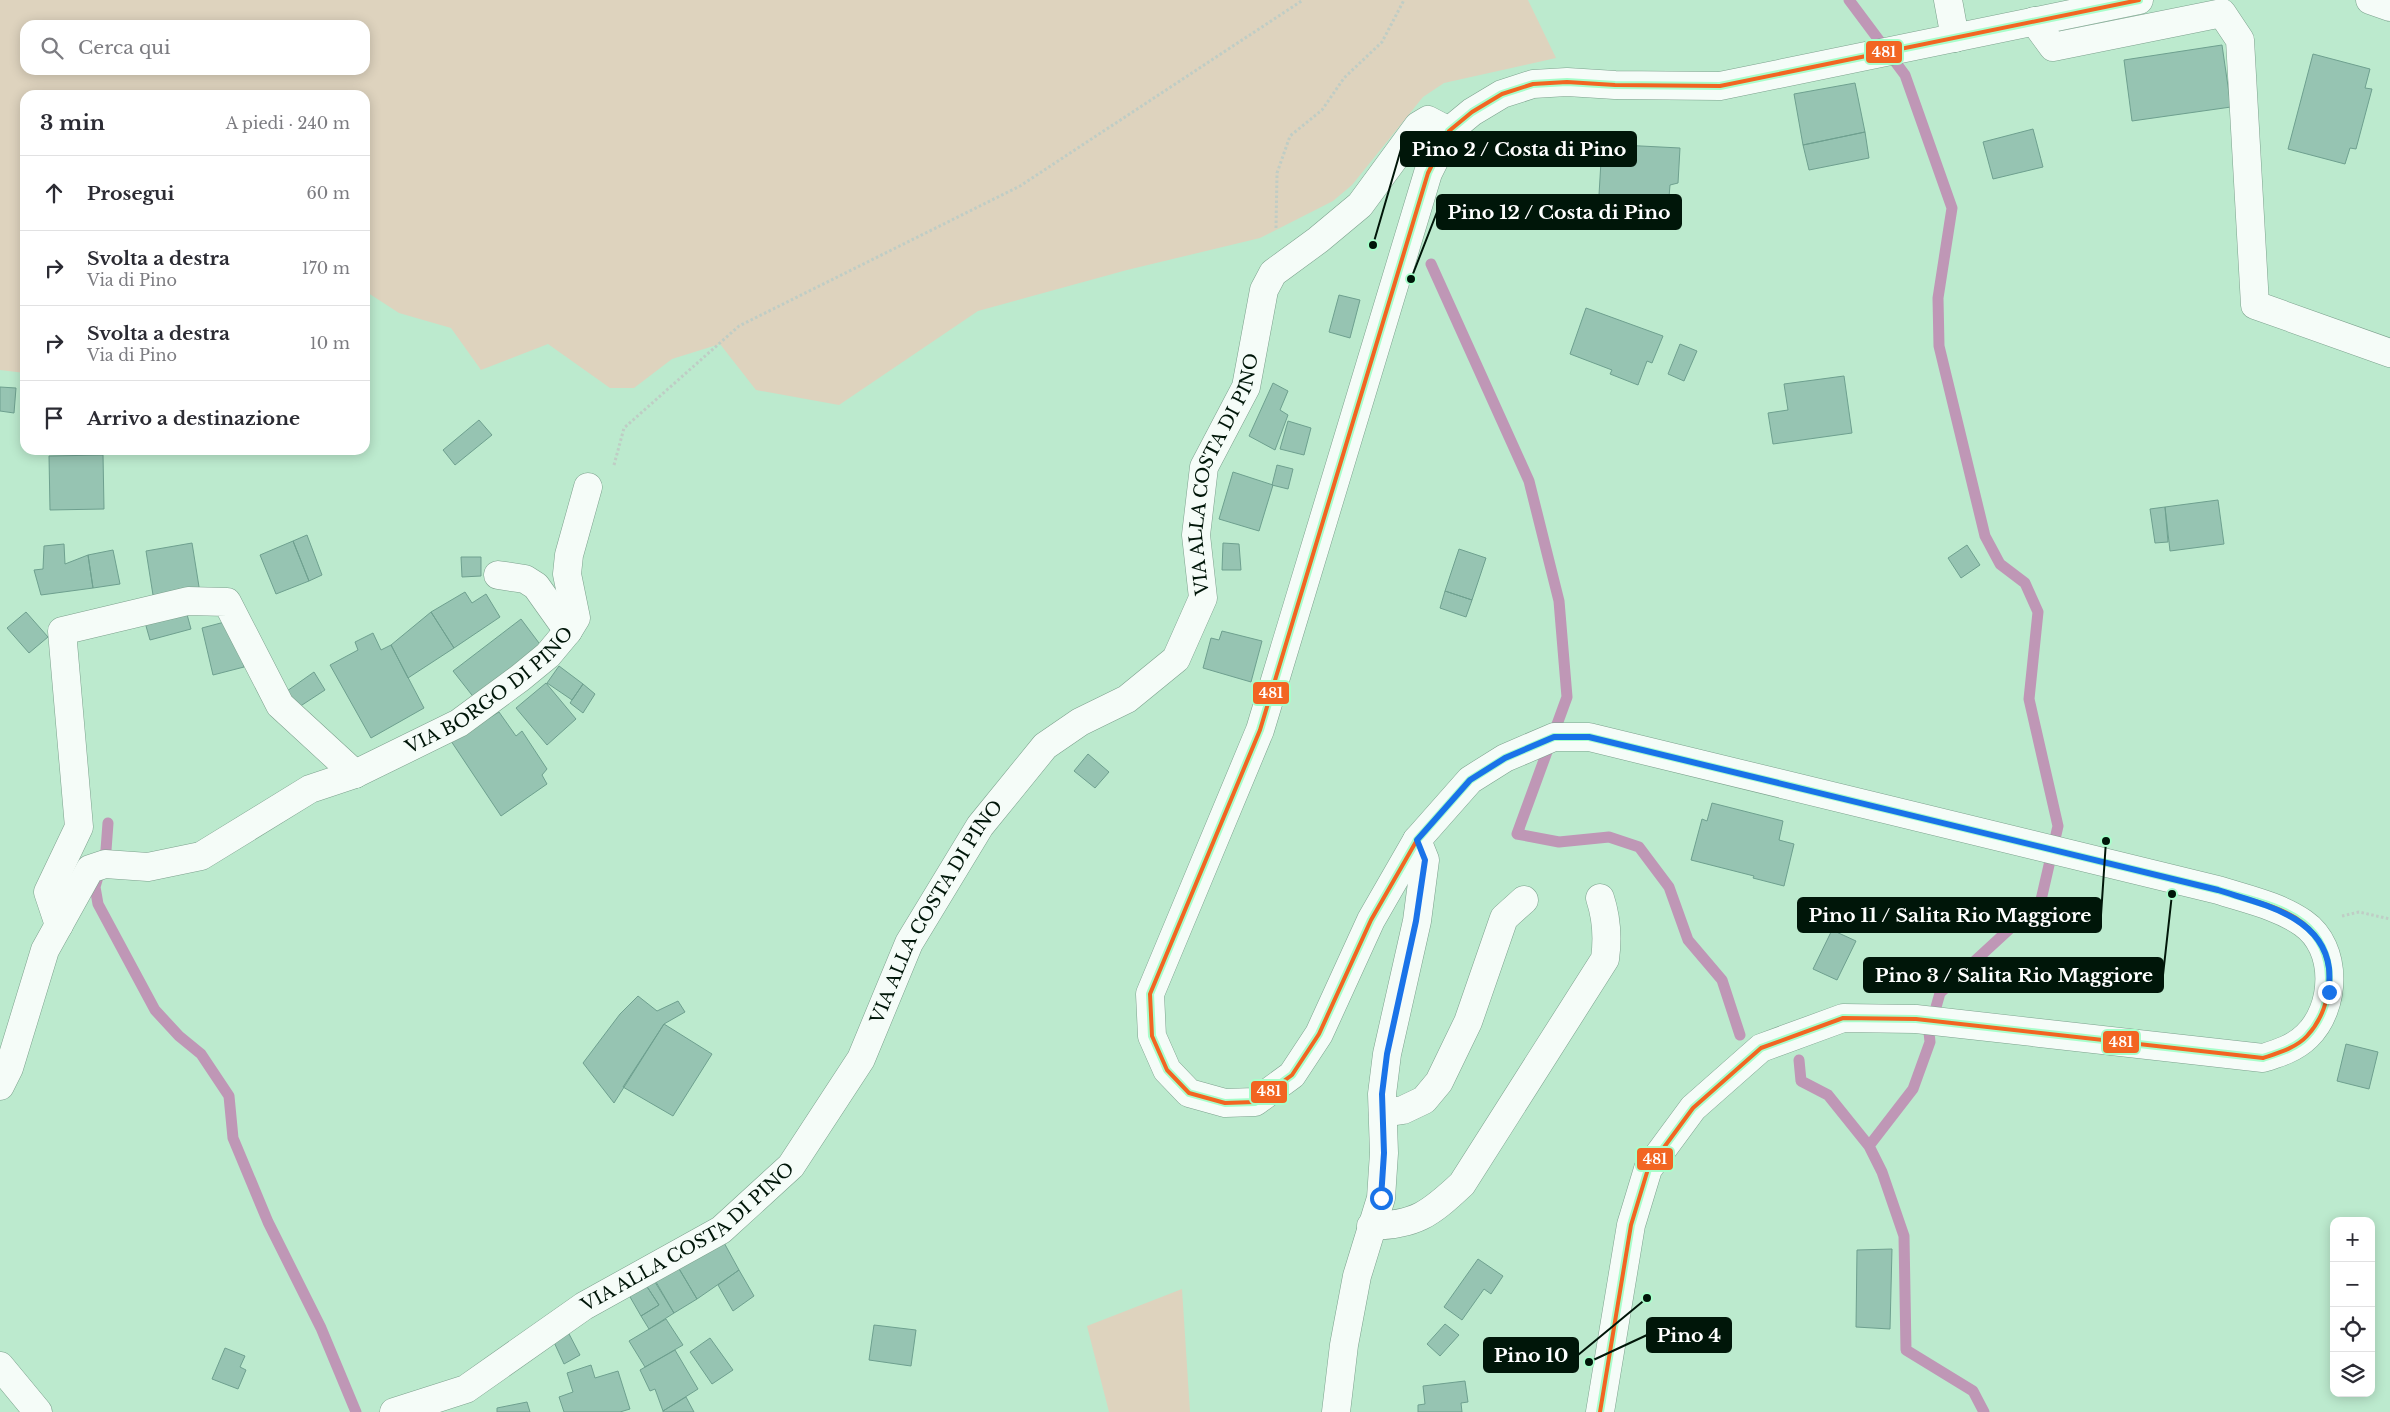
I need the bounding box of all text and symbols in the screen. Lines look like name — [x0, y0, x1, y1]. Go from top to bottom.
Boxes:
search box — [20, 20, 370, 75]
icon: search — [38, 34, 66, 62]
text: Cerca qui — [78, 36, 171, 59]
line badge: 481 — [1865, 40, 1903, 64]
text: 481 — [1872, 43, 1896, 61]
text: 3 min — [40, 110, 105, 136]
text: A piedi · 240 m — [226, 113, 350, 133]
callout: Pino 2 / Costa di Pino — [1401, 132, 1636, 166]
text: Pino 2 / Costa di Pino — [1412, 138, 1626, 161]
icon: ahead — [40, 179, 68, 207]
text: Prosegui — [87, 182, 174, 205]
text: 60 m — [307, 183, 350, 203]
callout: Pino 12 / Costa di Pino — [1437, 195, 1681, 229]
text: Pino 12 / Costa di Pino — [1447, 201, 1671, 224]
text: Svolta a destra — [87, 247, 230, 270]
icon: right — [40, 254, 68, 282]
text: 170 m — [302, 258, 350, 278]
text: Via di Pino — [87, 270, 177, 290]
text: Svolta a destra — [87, 322, 230, 345]
icon: right — [40, 329, 68, 357]
text: 10 m — [310, 333, 350, 353]
text: Via di Pino — [87, 345, 177, 365]
street label: VIA ALLA COSTA DI PINO — [1184, 352, 1263, 597]
icon: arrive — [40, 404, 68, 432]
text: Arrivo a destinazione — [87, 407, 300, 430]
street label: VIA BORGO DI PINO — [401, 622, 578, 759]
line badge: 481 — [1252, 681, 1290, 705]
text: 481 — [1259, 684, 1283, 702]
street label: VIA ALLA COSTA DI PINO — [865, 796, 1007, 1028]
callout: Pino 11 / Salita Rio Maggiore — [1798, 898, 2101, 932]
text: Pino 11 / Salita Rio Maggiore — [1809, 904, 2091, 927]
callout: Pino 3 / Salita Rio Maggiore — [1864, 958, 2163, 992]
text: Pino 3 / Salita Rio Maggiore — [1875, 964, 2153, 987]
route end — [2318, 981, 2341, 1004]
line badge: 481 — [2102, 1030, 2140, 1054]
text: 481 — [2109, 1033, 2133, 1051]
line badge: 481 — [1250, 1080, 1288, 1104]
text: 481 — [1257, 1082, 1281, 1100]
line badge: 481 — [1636, 1147, 1674, 1171]
text: 481 — [1643, 1150, 1667, 1168]
street label: VIA ALLA COSTA DI PINO — [576, 1158, 799, 1317]
route start — [1370, 1187, 1393, 1210]
map controls — [2330, 1217, 2375, 1397]
button: + — [2330, 1217, 2375, 1262]
button: − — [2330, 1262, 2375, 1307]
button: locate — [2330, 1307, 2375, 1352]
callout: Pino 4 — [1647, 1318, 1731, 1352]
text: Pino 4 — [1657, 1324, 1721, 1347]
callout: Pino 10 — [1484, 1338, 1578, 1372]
text: Pino 10 — [1494, 1344, 1568, 1367]
button: layers — [2330, 1352, 2375, 1397]

